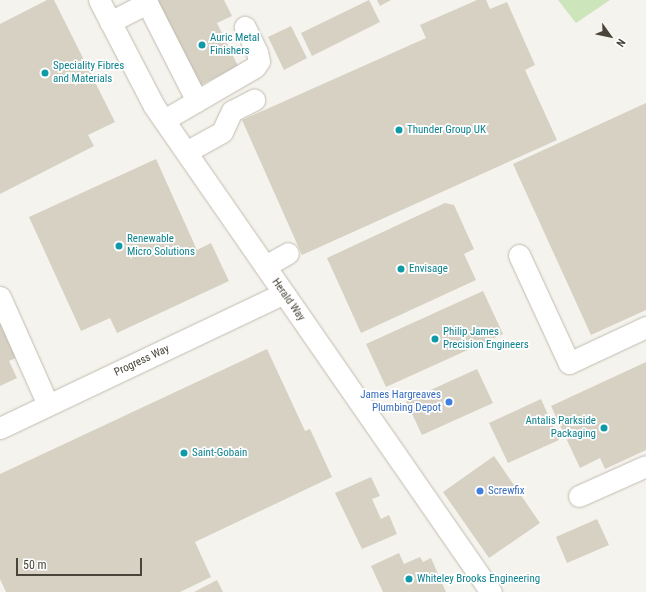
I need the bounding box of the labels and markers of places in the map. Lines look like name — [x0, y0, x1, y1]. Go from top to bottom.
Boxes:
place label: Auric Metal Finishers — [210, 32, 260, 58]
marker: Auric Metal Finishers — [197, 40, 207, 50]
place label: Speciality Fibres and Materials — [53, 60, 124, 86]
marker: Speciality Fibres and Materials — [40, 68, 50, 78]
place label: Thunder Group UK — [407, 123, 486, 137]
marker: Thunder Group UK — [394, 125, 404, 135]
place label: Renewable Micro Solutions — [127, 233, 195, 259]
marker: Renewable Micro Solutions — [114, 241, 124, 251]
place label: Envisage — [409, 262, 448, 276]
marker: Envisage — [396, 264, 406, 274]
place label: Philip James Precision Engineers — [443, 326, 529, 352]
marker: Philip James Precision Engineers — [430, 334, 440, 344]
place label: James Hargreaves Plumbing Depot — [360, 389, 441, 415]
marker: James Hargreaves Plumbing Depot — [444, 397, 454, 407]
place label: Antalis Parkside Packaging — [525, 415, 596, 441]
marker: Antalis Parkside Packaging — [599, 423, 609, 433]
place label: Saint-Gobain — [192, 446, 247, 460]
marker: Saint-Gobain — [179, 448, 189, 458]
place label: Screwfix — [488, 484, 525, 498]
marker: Screwfix — [475, 486, 485, 496]
place label: Whiteley Brooks Engineering — [417, 572, 540, 586]
marker: Whiteley Brooks Engineering — [404, 574, 414, 584]

